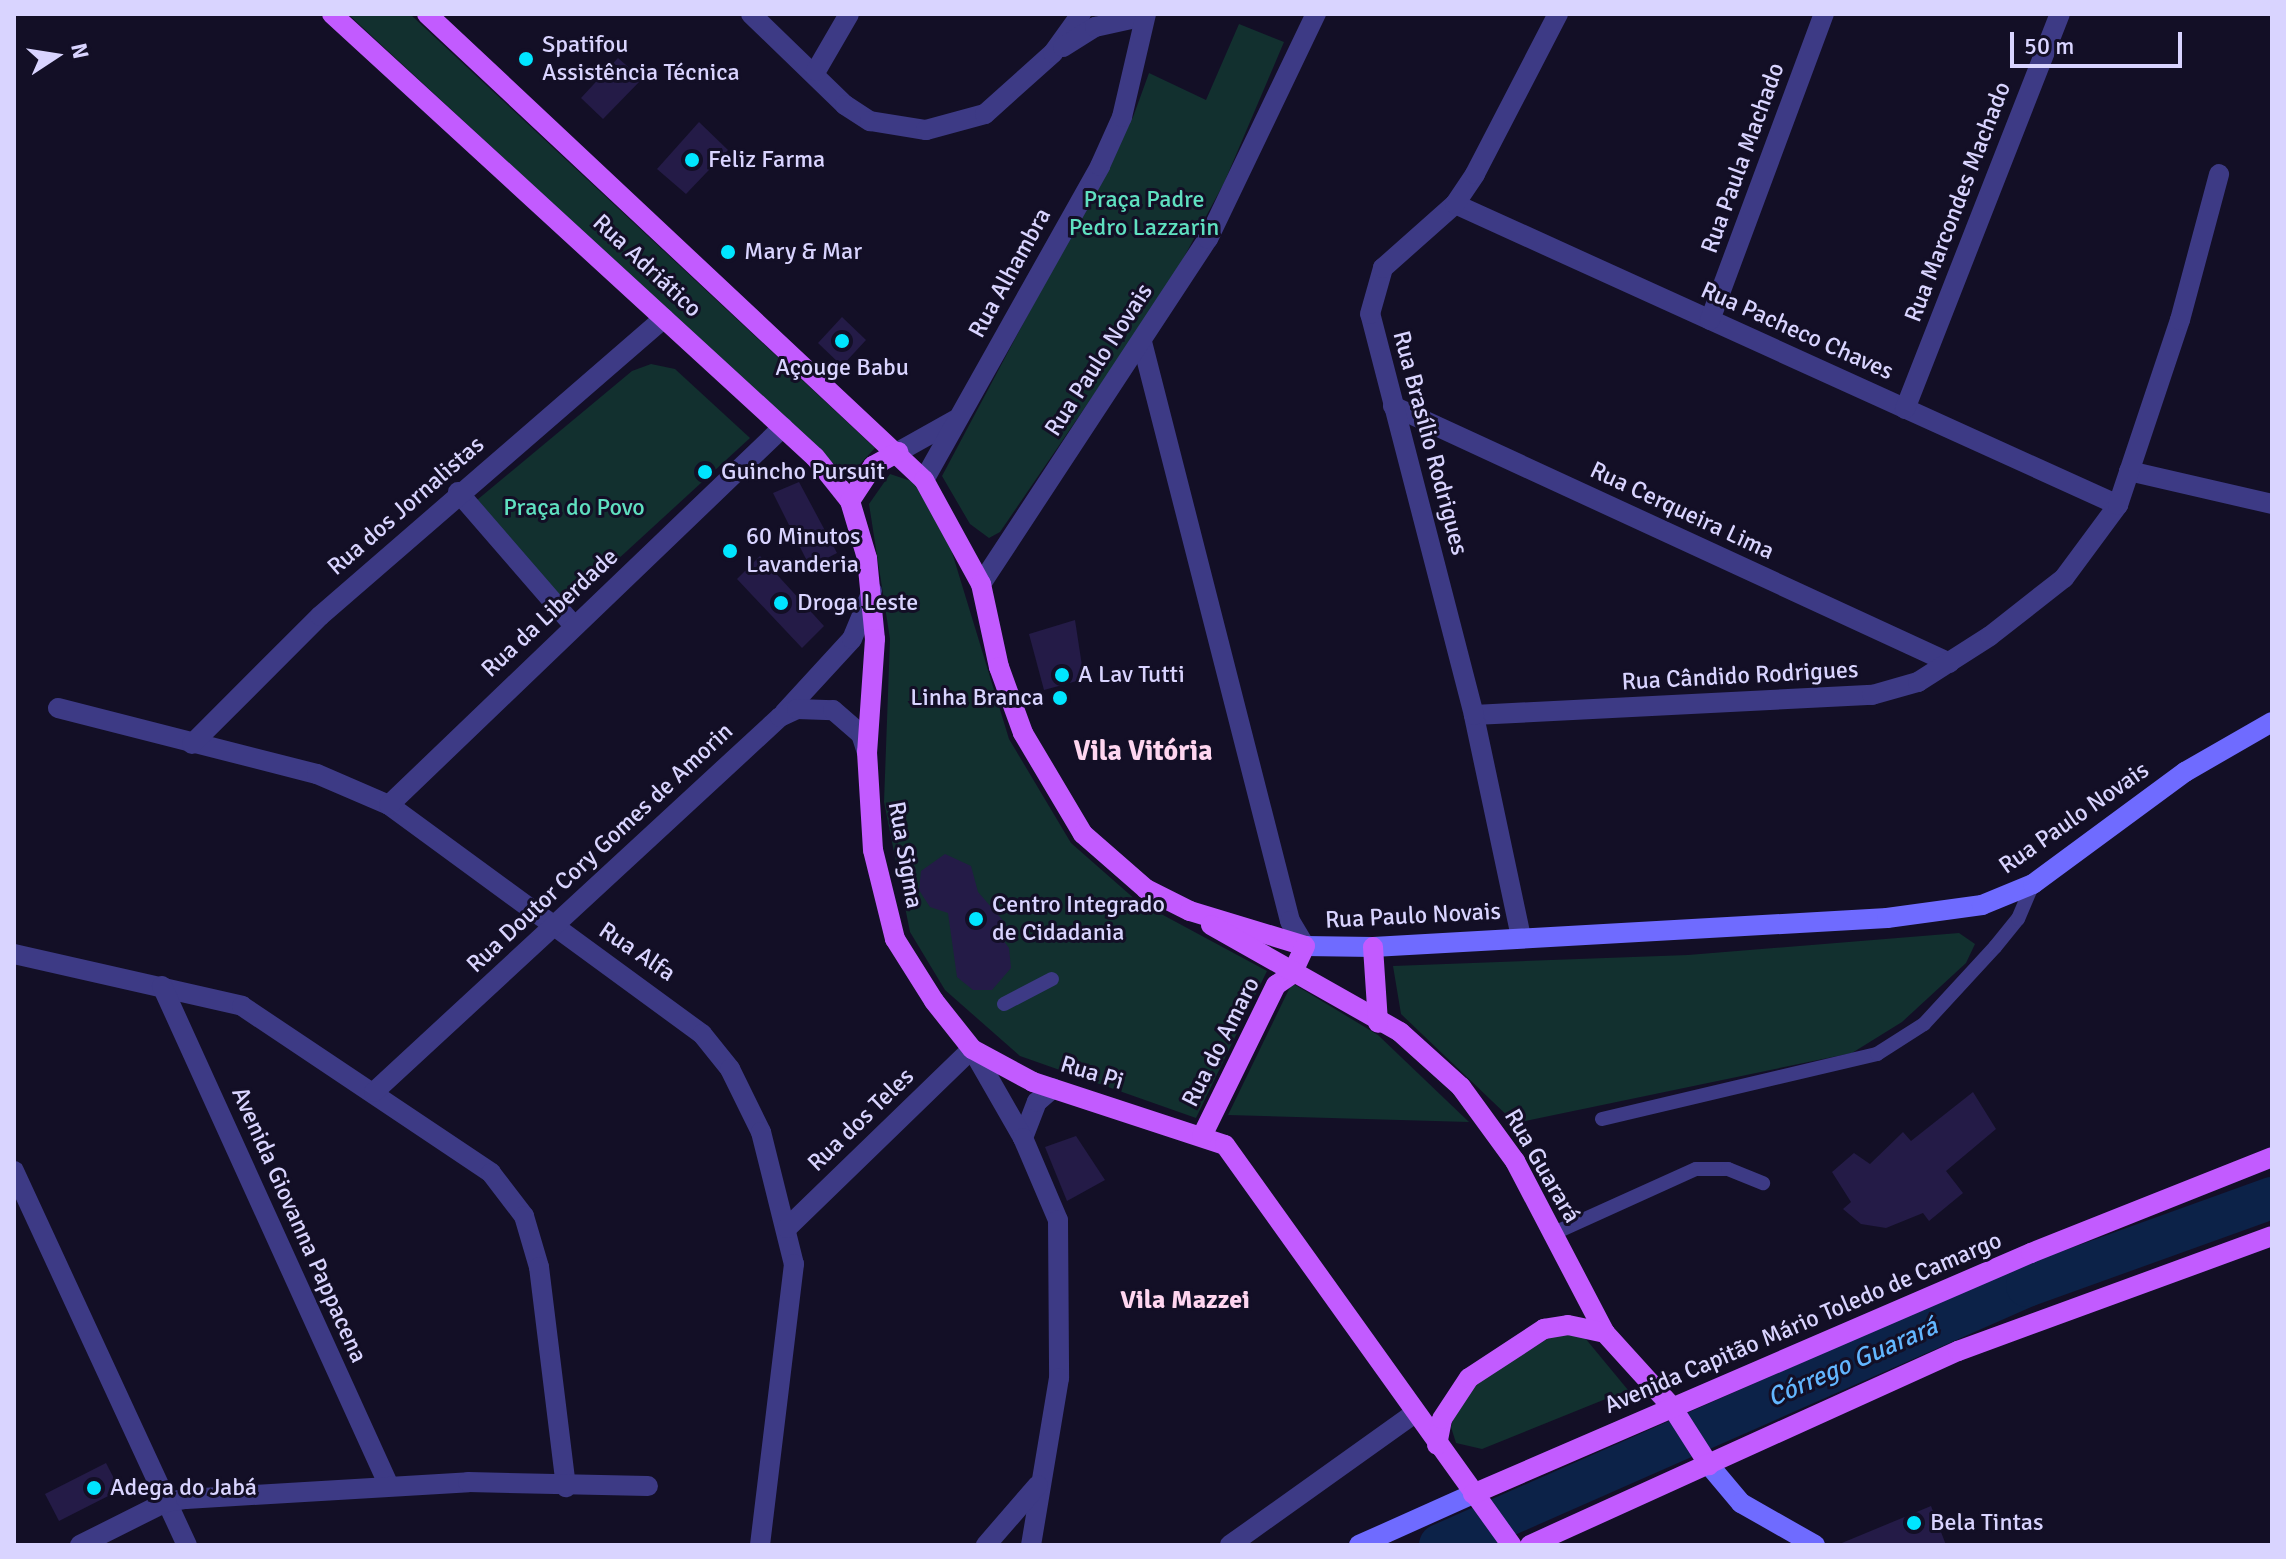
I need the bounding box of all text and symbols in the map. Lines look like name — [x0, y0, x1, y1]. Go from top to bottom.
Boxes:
north arrow — [16, 16, 96, 96]
scale bar — [2014, 16, 2186, 66]
place label: Spatifou Assistência Técnica — [542, 31, 740, 87]
text: 50 m — [2024, 31, 2074, 61]
text: N — [65, 41, 95, 61]
marker: Spatifou Assistência Técnica — [517, 50, 535, 68]
street label: Rua Paula Machado — [1695, 59, 1791, 257]
street label: Rua Marcondes Machado — [1899, 78, 2017, 326]
place label: Feliz Farma — [708, 146, 825, 174]
marker: Feliz Farma — [683, 151, 701, 169]
park label: Praça Padre Pedro Lazzarin — [1069, 186, 1219, 242]
street label: Rua Alhambra — [963, 203, 1057, 343]
street label: Rua Adriático — [587, 208, 707, 324]
place label: Mary & Mar — [744, 238, 862, 266]
marker: Mary & Mar — [719, 243, 737, 261]
street label: Rua Pacheco Chaves — [1696, 276, 1898, 386]
street label: Rua Paulo Novais — [1039, 278, 1159, 442]
street label: Rua Brasílio Rodrigues — [1386, 328, 1474, 558]
marker: Açouge Babu — [833, 332, 851, 350]
place label: Açouge Babu — [775, 354, 909, 382]
street label: Rua dos Jornalistas — [322, 430, 490, 582]
street label: Rua Cerqueira Lima — [1585, 456, 1779, 566]
place label: Guincho Pursuit — [721, 458, 885, 486]
marker: Guincho Pursuit — [696, 463, 714, 481]
park label: Praça do Povo — [503, 494, 645, 522]
place label: 60 Minutos Lavanderia — [746, 523, 860, 579]
street label: Rua da Liberdade — [476, 542, 624, 684]
marker: 60 Minutos Lavanderia — [721, 542, 739, 560]
place label: Droga Leste — [797, 589, 918, 617]
marker: Droga Leste — [772, 594, 790, 612]
street label: Rua Cândido Rodrigues — [1621, 655, 1859, 697]
place label: A Lav Tutti — [1078, 661, 1185, 689]
marker: A Lav Tutti — [1053, 666, 1071, 684]
place label: Linha Branca — [910, 684, 1044, 712]
marker: Linha Branca — [1051, 689, 1069, 707]
street label: Rua Doutor Cory Gomes de Amorin — [461, 717, 739, 979]
district label: Vila Vitória — [1073, 734, 1213, 768]
street label: Rua Paulo Novais — [1994, 756, 2154, 880]
street label: Rua Sigma — [881, 799, 929, 911]
place label: Centro Integrado de Cidadania — [992, 891, 1165, 947]
street label: Rua Paulo Novais — [1324, 897, 1502, 935]
marker: Centro Integrado de Cidadania — [967, 910, 985, 928]
street label: Rua Alfa — [593, 916, 681, 988]
street label: Rua do Amaro — [1176, 972, 1266, 1112]
street label: Rua Pi — [1057, 1050, 1127, 1096]
street label: Rua dos Teles — [802, 1062, 920, 1178]
street label: Avenida Giovanna Pappacena — [225, 1083, 373, 1367]
street label: Rua Guarará — [1498, 1104, 1586, 1228]
street label: Avenida Capitão Mário Toledo de Camargo — [1600, 1226, 2006, 1420]
district label: Vila Mazzei — [1120, 1285, 1250, 1317]
water label: Córrego Guarará — [1763, 1312, 1943, 1414]
place label: Adega do Jabá — [110, 1474, 257, 1502]
marker: Adega do Jabá — [85, 1479, 103, 1497]
place label: Bela Tintas — [1930, 1509, 2044, 1537]
marker: Bela Tintas — [1905, 1514, 1923, 1532]

